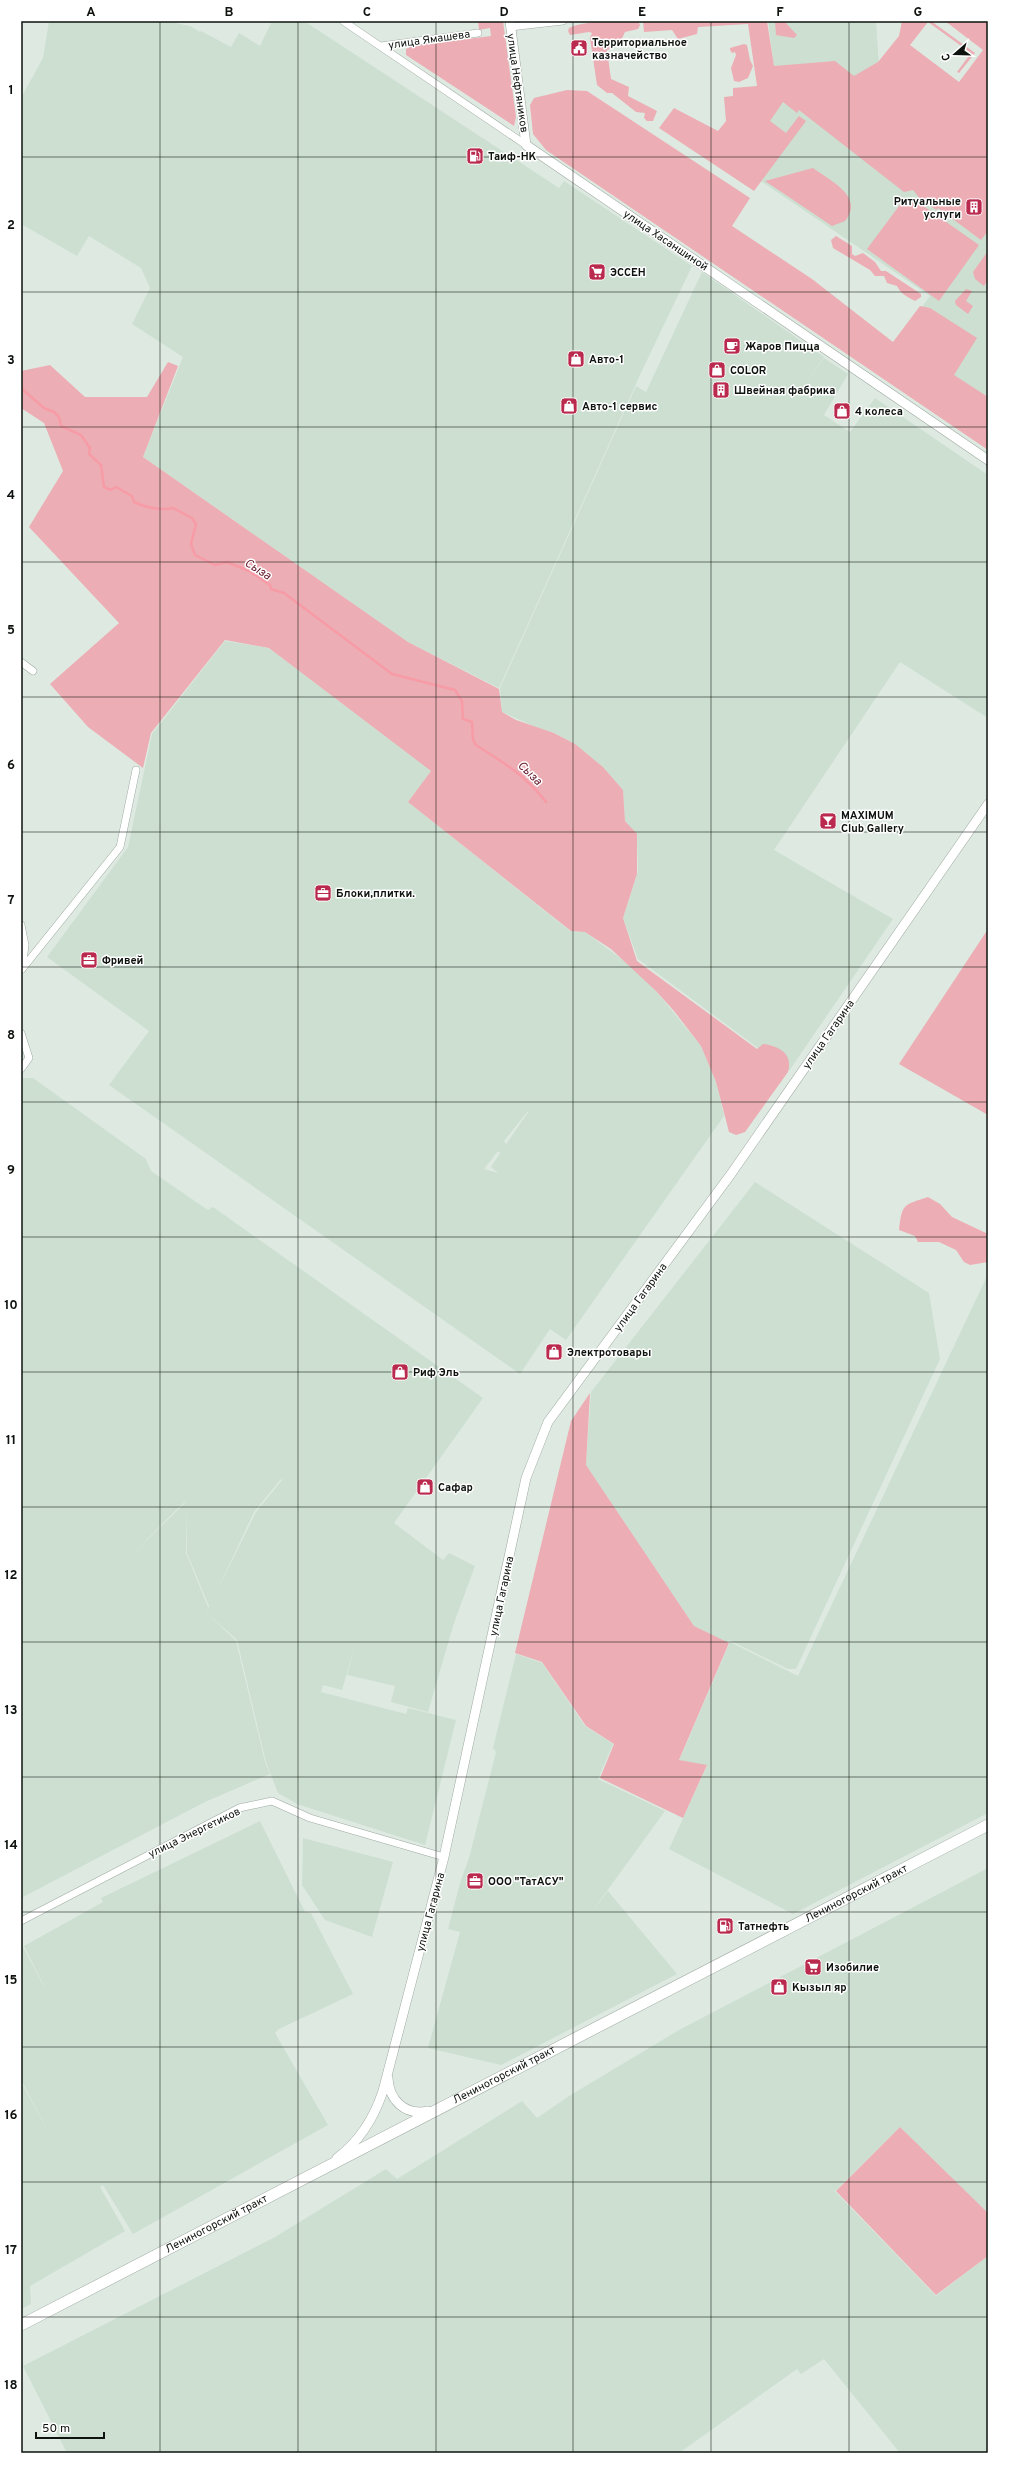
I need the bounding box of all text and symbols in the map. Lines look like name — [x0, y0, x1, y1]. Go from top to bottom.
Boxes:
text: A — [86, 5, 96, 21]
text: B — [225, 5, 234, 21]
text: C — [363, 5, 371, 21]
text: D — [499, 5, 509, 21]
text: E — [638, 5, 646, 21]
text: F — [776, 5, 784, 21]
text: G — [914, 5, 923, 21]
street label: улица Ямашева — [387, 27, 471, 53]
street label: улица Нефтяников — [503, 33, 531, 134]
north arrow — [935, 34, 975, 74]
place label: Территориальное казначейство — [592, 36, 687, 63]
public building icon: Территориальное казначейство — [569, 38, 589, 58]
text: С — [939, 51, 954, 63]
text: 1 — [8, 83, 14, 99]
fuel station icon: Таиф-НК — [465, 146, 485, 166]
place label: Таиф-НК — [488, 150, 537, 164]
place label: Ритуальные услуги — [894, 195, 961, 222]
building icon: Ритуальные услуги — [964, 197, 984, 217]
street label: улица Хасаншиной — [620, 207, 711, 274]
text: 2 — [7, 218, 15, 234]
supermarket icon: ЭССЕН — [587, 262, 607, 282]
place label: ЭССЕН — [610, 266, 646, 280]
cafe icon: Жаров Пицца — [722, 336, 742, 356]
place label: Жаров Пицца — [745, 340, 820, 354]
shop icon: Авто-1 — [566, 349, 586, 369]
text: 3 — [7, 353, 15, 369]
place label: Авто-1 — [589, 353, 624, 367]
shop icon: COLOR — [707, 360, 727, 380]
place label: COLOR — [730, 364, 766, 378]
building icon: Швейная фабрика — [711, 380, 731, 400]
place label: Швейная фабрика — [734, 384, 835, 398]
shop icon: Авто-1 сервис — [559, 396, 579, 416]
place label: Авто-1 сервис — [582, 400, 657, 414]
shop icon: 4 колеса — [832, 401, 852, 421]
place label: 4 колеса — [855, 405, 903, 419]
text: 4 — [7, 488, 15, 504]
water label: Сыза — [241, 555, 275, 585]
text: 5 — [7, 623, 15, 639]
text: 6 — [7, 758, 15, 774]
water label: Сыза — [513, 758, 546, 790]
place label: MAXIMUM Club Gallery — [841, 809, 904, 836]
bar icon: MAXIMUM Club Gallery — [818, 811, 838, 831]
office icon: Блоки,плитки. — [313, 883, 333, 903]
place label: Блоки,плитки. — [336, 887, 415, 901]
text: 7 — [8, 893, 15, 909]
office icon: Фривей — [79, 950, 99, 970]
place label: Фривей — [102, 954, 143, 968]
street label: улица Гагарина — [800, 997, 858, 1072]
text: 8 — [7, 1028, 15, 1044]
text: 9 — [7, 1163, 15, 1179]
street label: улица Гагарина — [611, 1260, 671, 1335]
text: 10 — [4, 1298, 18, 1314]
shop icon: Электротовары — [544, 1342, 564, 1362]
place label: Электротовары — [567, 1346, 651, 1360]
shop icon: Риф Эль — [390, 1362, 410, 1382]
place label: Риф Эль — [413, 1366, 459, 1380]
text: 11 — [6, 1433, 16, 1449]
shop icon: Сафар — [415, 1477, 435, 1497]
place label: Сафар — [438, 1481, 473, 1495]
street label: улица Гагарина — [487, 1555, 517, 1637]
text: 12 — [4, 1568, 18, 1584]
text: 13 — [5, 1703, 18, 1719]
street label: улица Энергетиков — [146, 1805, 243, 1861]
text: 14 — [4, 1838, 18, 1854]
street label: Лениногорский тракт — [803, 1862, 910, 1926]
street label: улица Гагарина — [414, 1871, 448, 1953]
office icon: ООО "ТатАСУ" — [465, 1871, 485, 1891]
place label: ООО "ТатАСУ" — [488, 1875, 564, 1889]
fuel station icon: Татнефть — [715, 1916, 735, 1936]
place label: Татнефть — [738, 1920, 789, 1934]
supermarket icon: Изобилие — [803, 1957, 823, 1977]
place label: Изобилие — [826, 1961, 879, 1975]
text: 15 — [4, 1973, 18, 1989]
shop icon: Кызыл яр — [769, 1977, 789, 1997]
place label: Кызыл яр — [792, 1981, 847, 1995]
street label: Лениногорский тракт — [451, 2043, 558, 2107]
text: 16 — [4, 2108, 18, 2124]
street label: Лениногорский тракт — [163, 2192, 270, 2257]
text: 17 — [5, 2243, 17, 2259]
text: 18 — [4, 2378, 18, 2394]
scale bar — [36, 2414, 104, 2440]
text: 50 m — [42, 2421, 70, 2437]

